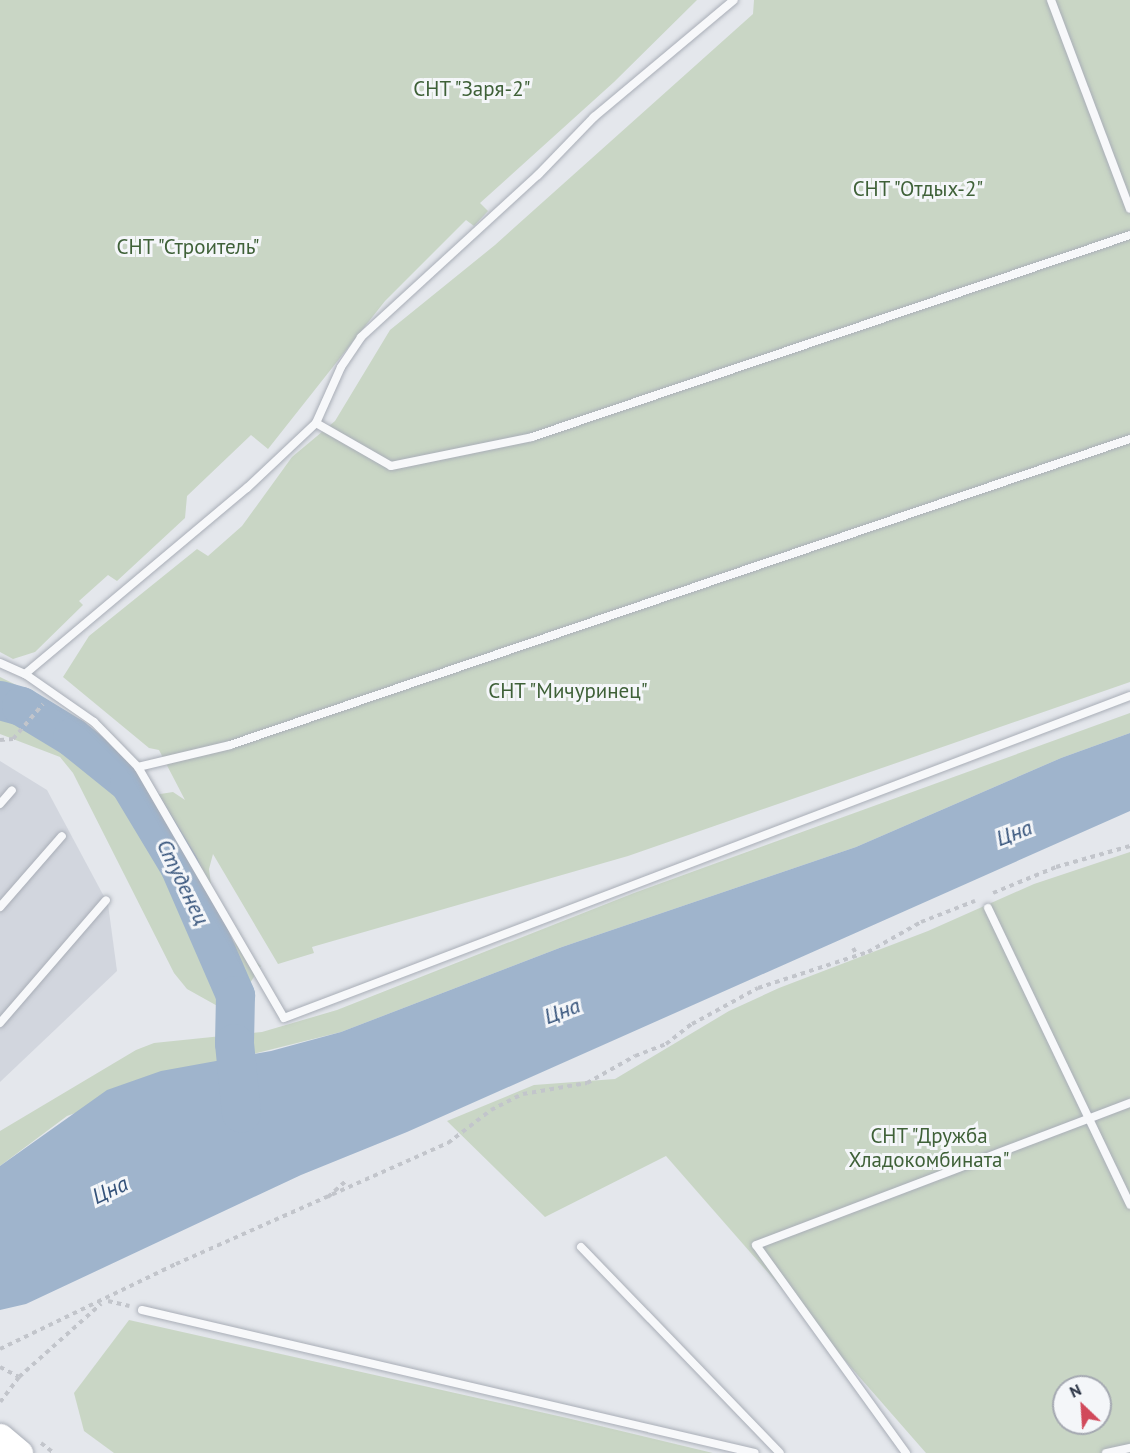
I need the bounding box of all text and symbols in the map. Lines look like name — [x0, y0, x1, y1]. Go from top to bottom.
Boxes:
park label: СНТ "Заря-2" — [412, 76, 532, 102]
park label: СНТ "Отдых-2" — [851, 176, 985, 202]
park label: СНТ "Строитель" — [115, 234, 261, 260]
park label: СНТ "Мичуринец" — [487, 678, 649, 704]
water label: Цна — [992, 814, 1036, 852]
water label: Студенец — [151, 835, 215, 929]
water label: Цна — [540, 992, 584, 1030]
park label: СНТ "Дружба Хладокомбината" — [848, 1123, 1010, 1173]
water label: Цна — [88, 1170, 132, 1210]
north arrow — [1052, 1375, 1112, 1435]
text: N — [1066, 1379, 1084, 1402]

